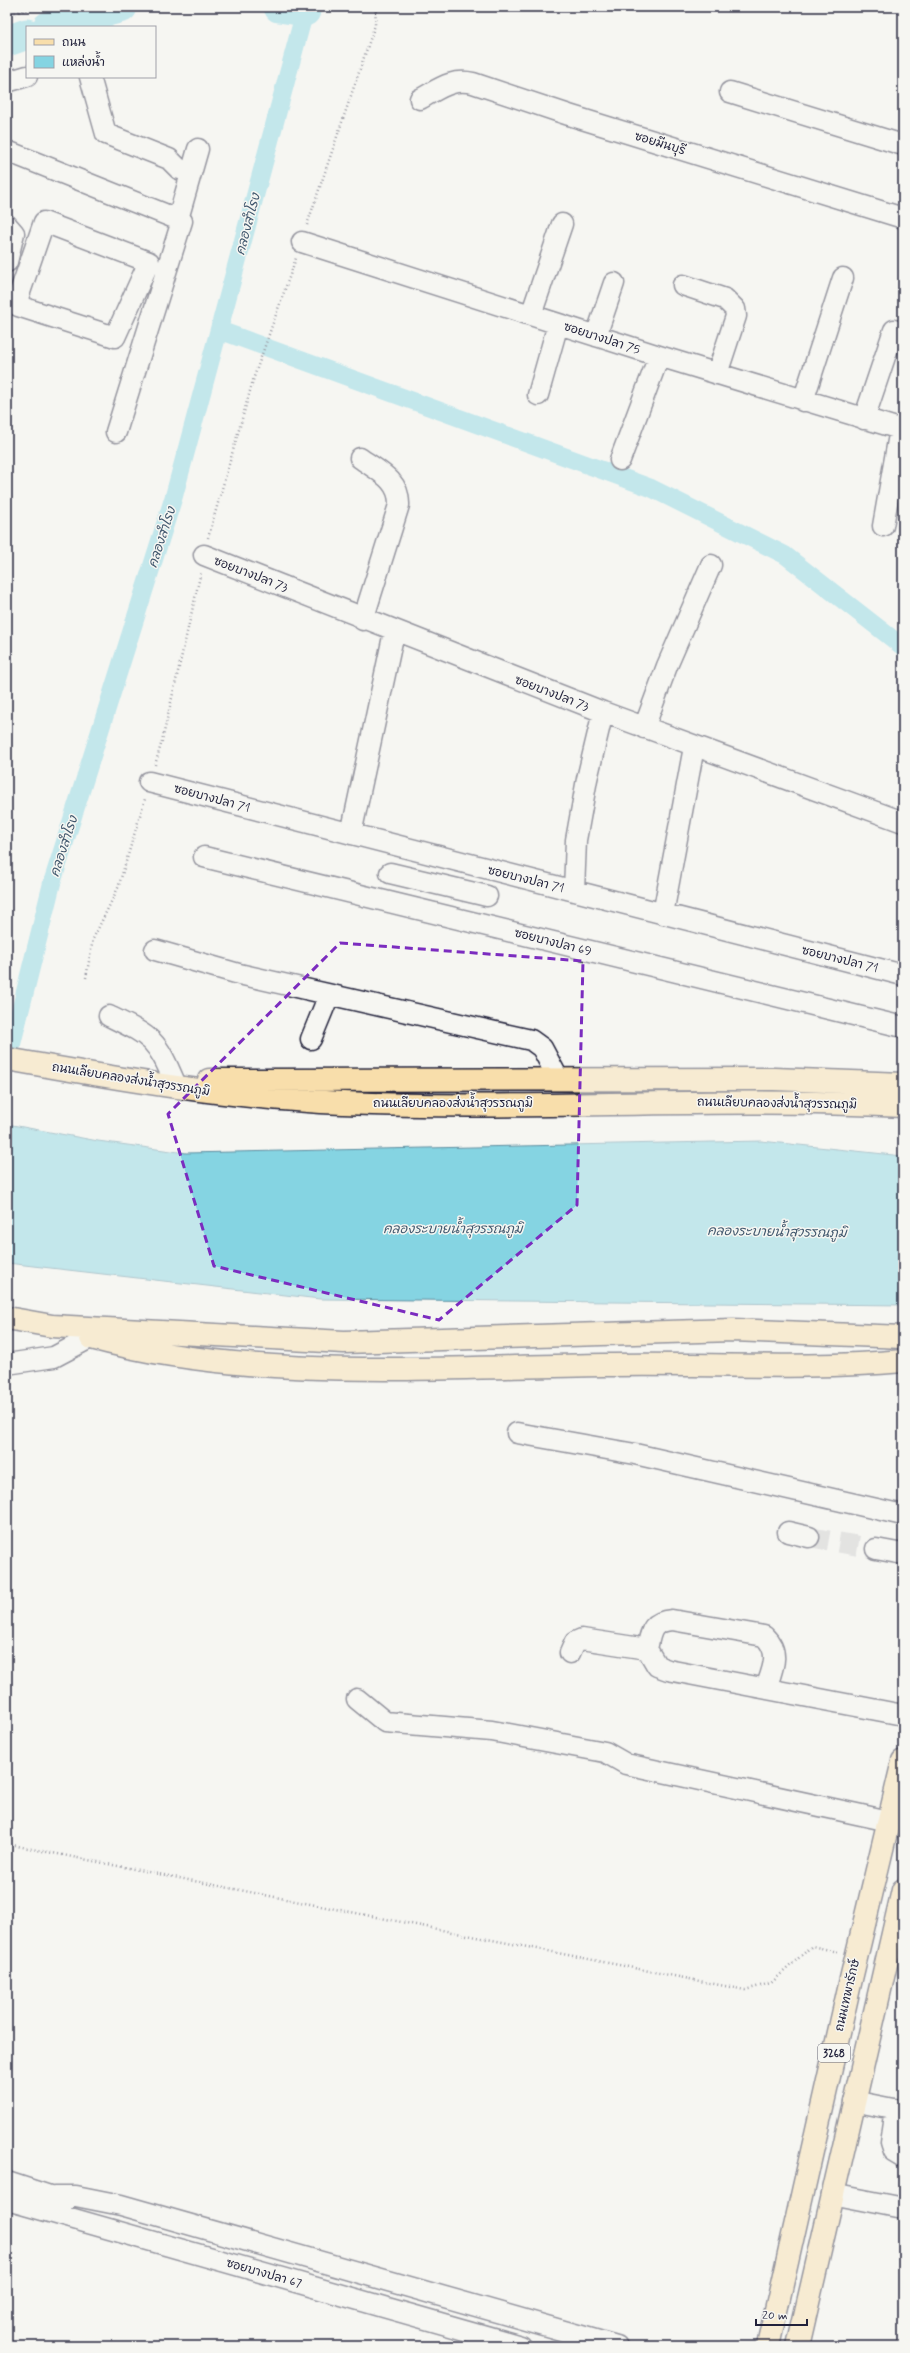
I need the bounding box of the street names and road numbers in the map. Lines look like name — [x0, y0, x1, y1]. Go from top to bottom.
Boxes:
street label: ซอยมีนบุรี — [632, 129, 688, 159]
street label: ซอยบางปลา 75 — [561, 319, 642, 359]
street label: ซอยบางปลา 73 — [211, 553, 290, 596]
street label: ซอยบางปลา 73 — [512, 672, 591, 715]
street label: ซอยบางปลา 71 — [172, 781, 252, 817]
street label: ซอยบางปลา 71 — [486, 863, 566, 897]
street label: ซอยบางปลา 69 — [512, 926, 593, 960]
street label: ซอยบางปลา 71 — [800, 943, 880, 977]
street label: ถนนเลียบคลองส่งน้ำสุวรรณภูมิ — [51, 1056, 212, 1100]
street label: ถนนเลียบคลองส่งน้ำสุวรรณภูมิ — [697, 1091, 857, 1113]
street label: ถนนเลียบคลองส่งน้ำสุวรรณภูมิ — [373, 1092, 533, 1112]
street label: ถนนเทพารักษ์ — [831, 1956, 864, 2033]
road number: 3268 — [818, 2044, 850, 2062]
street label: ซอยบางปลา 67 — [224, 2256, 303, 2292]

